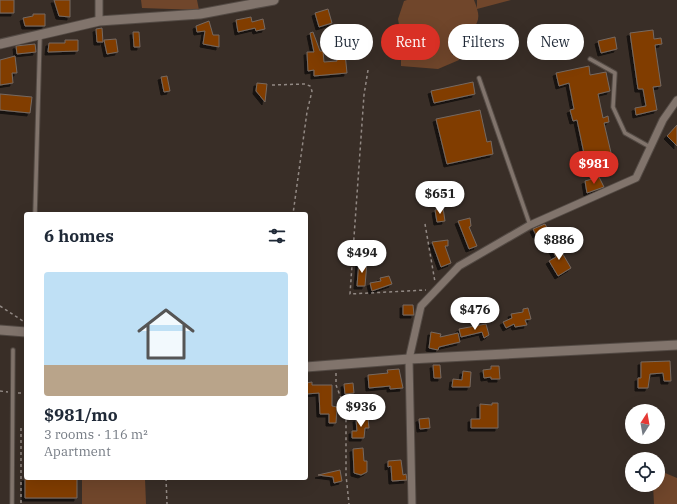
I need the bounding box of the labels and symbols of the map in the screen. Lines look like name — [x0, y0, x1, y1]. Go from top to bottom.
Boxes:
pin: $981 — [570, 151, 618, 185]
pin: $651 — [416, 181, 464, 215]
pin: $886 — [535, 227, 583, 261]
pin: $494 — [338, 240, 386, 274]
pin: $476 — [451, 297, 499, 331]
pin: $936 — [337, 394, 385, 428]
north arrow — [625, 404, 665, 444]

